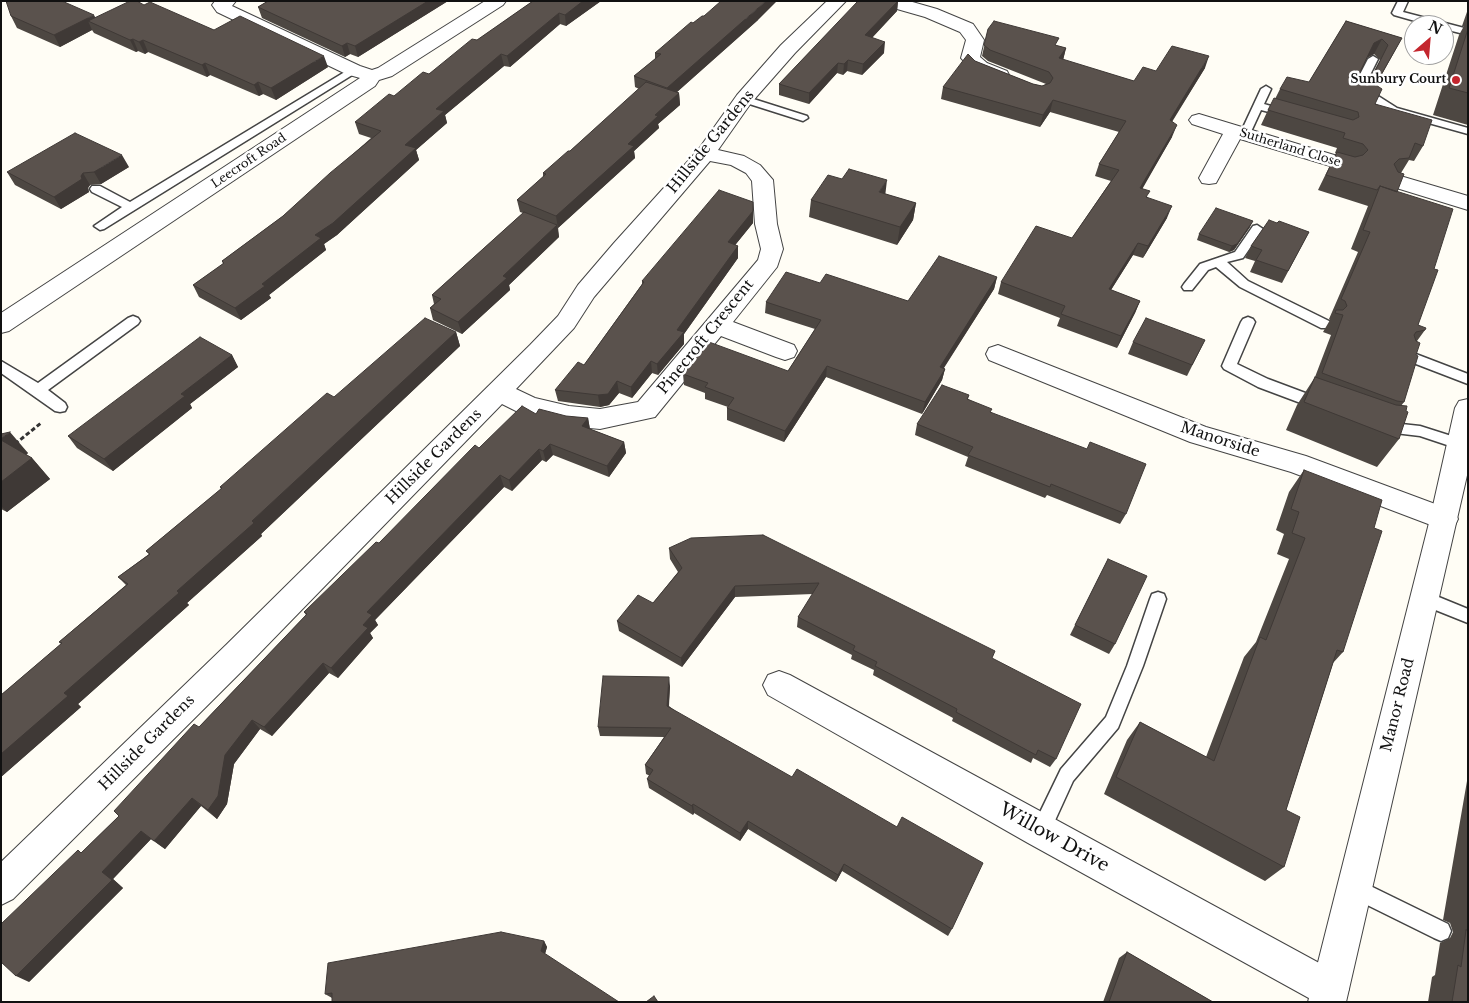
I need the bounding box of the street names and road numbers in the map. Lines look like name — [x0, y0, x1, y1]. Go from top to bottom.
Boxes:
street label: Hillside Gardens — [664, 87, 758, 197]
street label: Sutherland Close — [1238, 126, 1342, 170]
street label: Leecroft Road — [209, 131, 289, 191]
street label: Pinecroft Crescent — [654, 276, 758, 398]
street label: Hillside Gardens — [382, 405, 486, 509]
street label: Manorside — [1178, 419, 1262, 461]
street label: Manor Road — [1378, 656, 1418, 754]
street label: Hillside Gardens — [95, 691, 199, 795]
street label: Willow Drive — [995, 799, 1113, 877]

